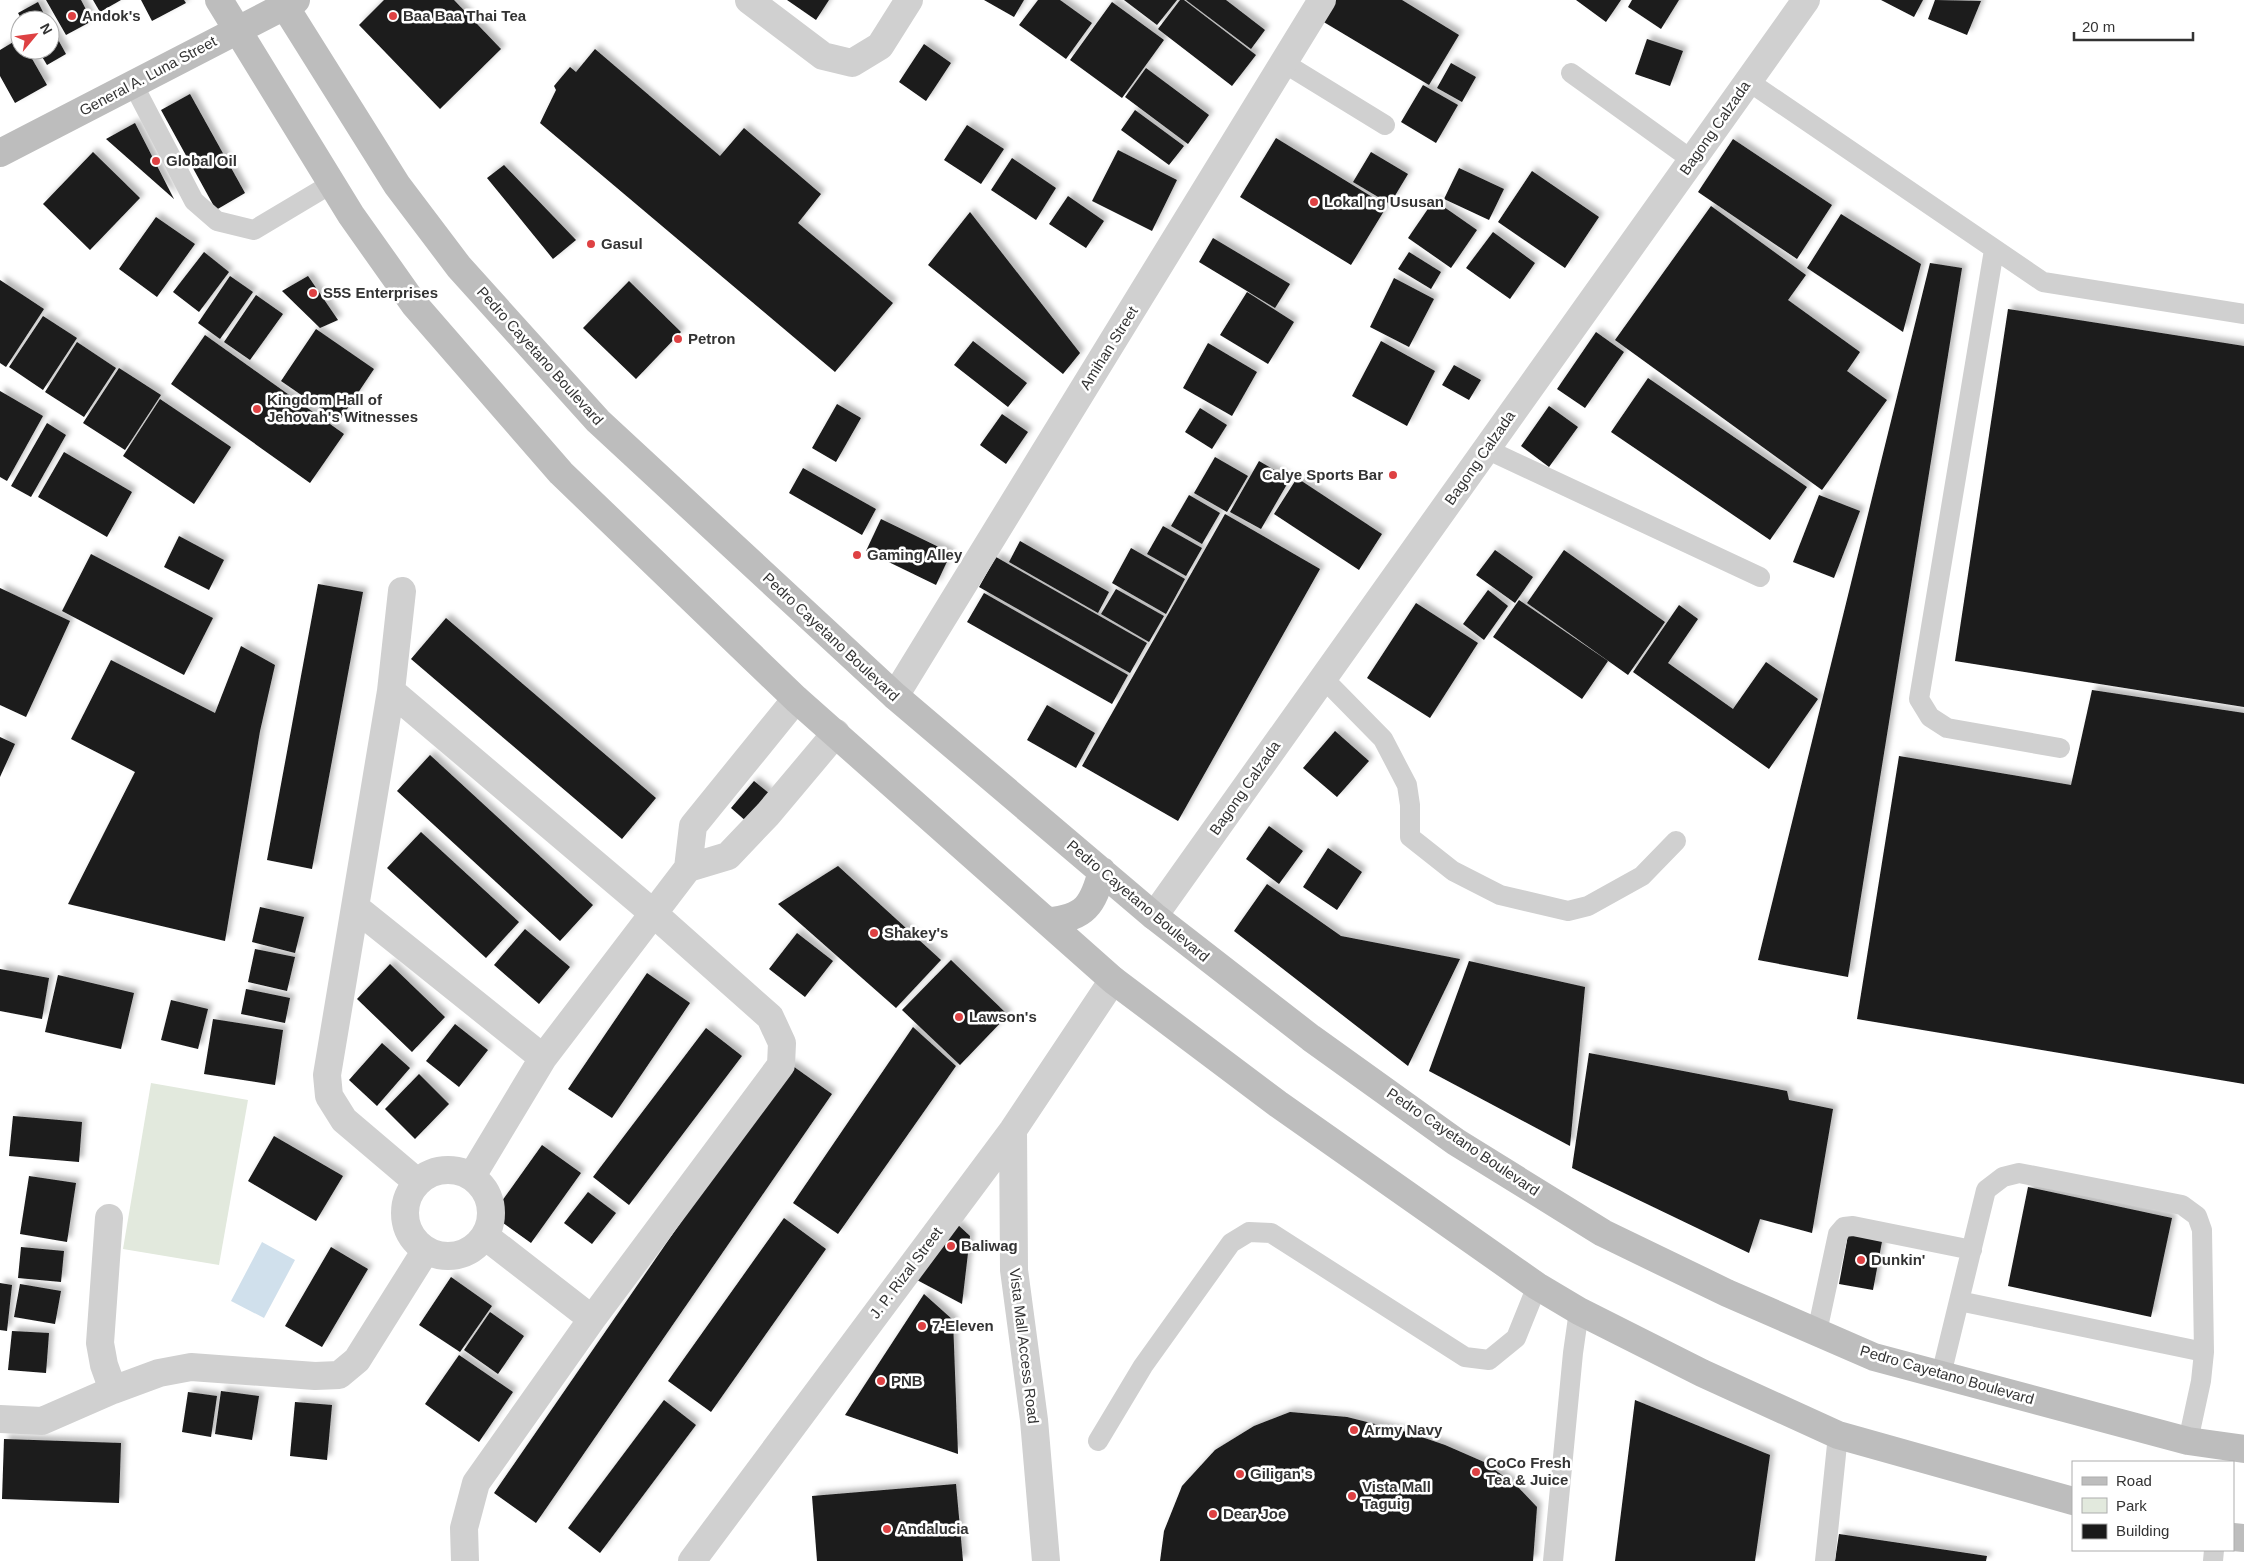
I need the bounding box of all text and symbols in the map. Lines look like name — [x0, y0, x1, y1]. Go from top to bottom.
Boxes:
place label: Andok's — [82, 7, 141, 24]
place label: Baa Baa Thai Tea — [403, 7, 527, 24]
north arrow — [10, 10, 60, 60]
marker: Andok's — [66, 10, 78, 22]
marker: Baa Baa Thai Tea — [387, 10, 399, 22]
scale bar — [2074, 10, 2193, 42]
text: 20 m — [2082, 18, 2115, 35]
text: N — [37, 20, 56, 37]
street label: General A. Luna Street — [76, 32, 220, 119]
street label: Bagong Calzada — [1676, 77, 1754, 178]
place label: Global Oil — [166, 152, 237, 169]
marker: Global Oil — [150, 155, 162, 167]
place label: Lokal ng Ususan — [1324, 193, 1444, 210]
marker: Lokal ng Ususan — [1308, 196, 1320, 208]
place label: Gasul — [601, 235, 643, 252]
marker: Gasul — [585, 238, 597, 250]
street label: Pedro Cayetano Boulevard — [474, 283, 607, 428]
place label: S5S Enterprises — [323, 284, 438, 301]
marker: S5S Enterprises — [307, 287, 319, 299]
street label: Amihan Street — [1076, 302, 1141, 393]
place label: Petron — [688, 330, 736, 347]
marker: Petron — [672, 333, 684, 345]
place label: Kingdom Hall of Jehovah's Witnesses — [267, 391, 418, 425]
marker: Kingdom Hall of Jehovah's Witnesses — [251, 403, 263, 415]
street label: Bagong Calzada — [1441, 407, 1519, 508]
place label: Calye Sports Bar — [1262, 466, 1383, 483]
marker: Calye Sports Bar — [1387, 469, 1399, 481]
place label: Gaming Alley — [867, 546, 963, 563]
marker: Gaming Alley — [851, 549, 863, 561]
street label: Pedro Cayetano Boulevard — [760, 569, 903, 704]
street label: Bagong Calzada — [1206, 737, 1284, 838]
street label: Pedro Cayetano Boulevard — [1064, 836, 1213, 965]
place label: Shakey's — [884, 924, 948, 941]
marker: Shakey's — [868, 927, 880, 939]
place label: Lawson's — [969, 1008, 1037, 1025]
marker: Lawson's — [953, 1011, 965, 1023]
street label: Pedro Cayetano Boulevard — [1384, 1084, 1543, 1199]
street label: J. P. Rizal Street — [866, 1223, 946, 1322]
place label: Baliwag — [961, 1237, 1018, 1254]
marker: Baliwag — [945, 1240, 957, 1252]
place label: Dunkin' — [1871, 1251, 1925, 1268]
marker: Dunkin' — [1855, 1254, 1867, 1266]
street label: Vista Mall Access Road — [1007, 1267, 1042, 1425]
place label: 7-Eleven — [932, 1317, 994, 1334]
marker: 7-Eleven — [916, 1320, 928, 1332]
street label: Pedro Cayetano Boulevard — [1858, 1342, 2036, 1408]
place label: PNB — [891, 1372, 923, 1389]
marker: PNB — [875, 1375, 887, 1387]
place label: Army Navy — [1364, 1421, 1443, 1438]
marker: Army Navy — [1348, 1424, 1360, 1436]
place label: CoCo Fresh Tea & Juice — [1486, 1454, 1571, 1488]
legend — [2072, 1461, 2234, 1551]
place label: Giligan's — [1250, 1465, 1313, 1482]
marker: CoCo Fresh Tea & Juice — [1470, 1466, 1482, 1478]
marker: Giligan's — [1234, 1468, 1246, 1480]
text: Road — [2116, 1472, 2152, 1489]
place label: Vista Mall Taguig — [1362, 1478, 1431, 1512]
marker: Vista Mall Taguig — [1346, 1490, 1358, 1502]
text: Park — [2116, 1497, 2147, 1514]
place label: Dear Joe — [1223, 1505, 1286, 1522]
marker: Dear Joe — [1207, 1508, 1219, 1520]
place label: Andalucia — [897, 1520, 969, 1537]
text: Building — [2116, 1522, 2169, 1539]
marker: Andalucia — [881, 1523, 893, 1535]

